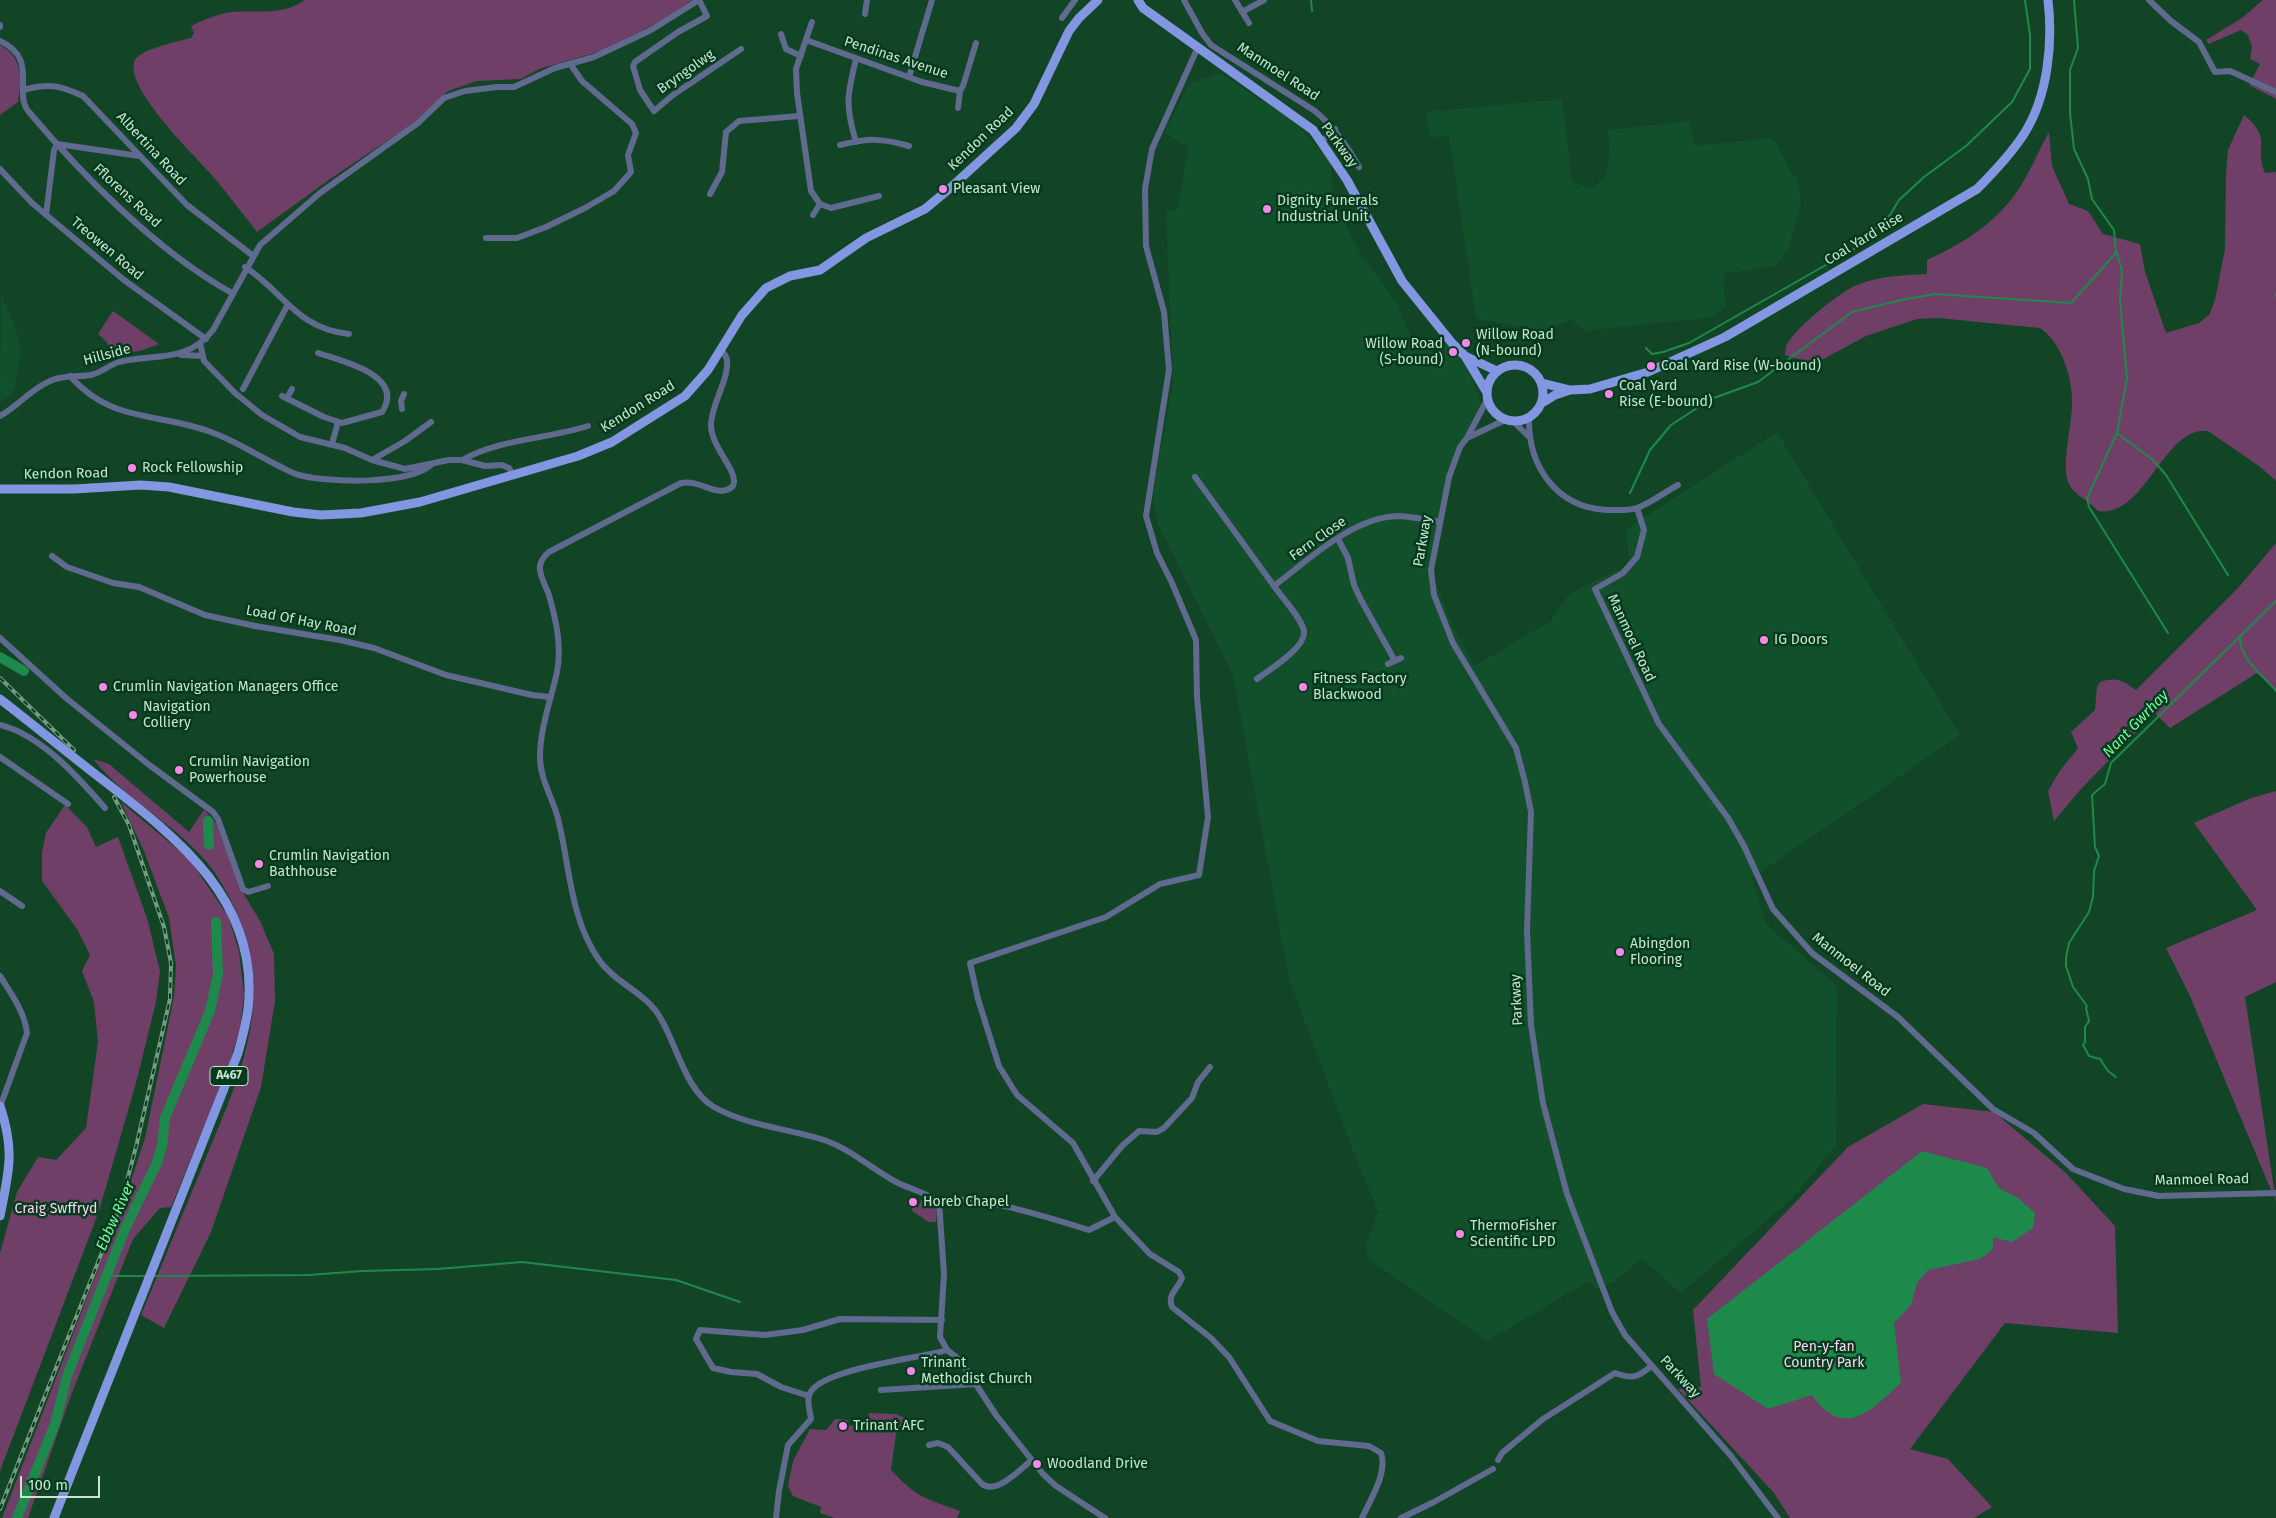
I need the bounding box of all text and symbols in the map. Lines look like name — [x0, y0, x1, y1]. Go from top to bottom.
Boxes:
street label: Pendinas Avenue — [842, 33, 950, 83]
street label: Manmoel Road — [1234, 39, 1322, 105]
street label: Bryngolwg — [654, 46, 718, 98]
street label: Kendon Road — [945, 104, 1017, 174]
street label: Albertina Road — [113, 109, 189, 189]
street label: Parkway — [1317, 119, 1361, 171]
street label: Fflorens Road — [90, 161, 164, 231]
place label: Pleasant View — [953, 181, 1040, 197]
marker: Pleasant View — [937, 183, 949, 195]
place label: Dignity Funerals Industrial Unit — [1277, 193, 1378, 226]
marker: Dignity Funerals Industrial Unit — [1261, 203, 1273, 215]
street label: Coal Yard Rise — [1822, 209, 1906, 269]
street label: Treowen Road — [67, 214, 147, 284]
place label: Willow Road (N-bound) — [1476, 327, 1554, 360]
place label: Willow Road (S-bound) — [1365, 336, 1443, 368]
marker: Willow Road (N-bound) — [1460, 337, 1472, 349]
street label: Hillside — [82, 341, 132, 369]
marker: Willow Road (S-bound) — [1447, 346, 1459, 358]
place label: Coal Yard Rise (W-bound) — [1661, 358, 1821, 374]
marker: Coal Yard Rise (W-bound) — [1645, 360, 1657, 372]
street label: Kendon Road — [598, 377, 678, 437]
place label: Coal Yard Rise (E-bound) — [1619, 378, 1712, 411]
marker: Coal Yard Rise (E-bound) — [1603, 388, 1615, 400]
place label: Rock Fellowship — [142, 460, 243, 476]
marker: Rock Fellowship — [126, 462, 138, 474]
street label: Kendon Road — [24, 465, 108, 483]
street label: Fern Close — [1286, 513, 1350, 565]
street label: Parkway — [1410, 514, 1436, 568]
street label: Manmoel Road — [1603, 592, 1659, 684]
street label: Load Of Hay Road — [244, 602, 358, 640]
place label: IG Doors — [1774, 632, 1828, 648]
marker: IG Doors — [1758, 634, 1770, 646]
place label: Fitness Factory Blackwood — [1313, 671, 1407, 704]
place label: Crumlin Navigation Managers Office — [113, 679, 338, 695]
marker: Crumlin Navigation Managers Office — [97, 681, 109, 693]
marker: Fitness Factory Blackwood — [1297, 681, 1309, 693]
water label: Nant Gwrhay — [2099, 687, 2173, 761]
place label: Navigation Colliery — [143, 699, 211, 732]
marker: Navigation Colliery — [127, 709, 139, 721]
place label: Crumlin Navigation Powerhouse — [189, 754, 310, 786]
marker: Crumlin Navigation Powerhouse — [173, 764, 185, 776]
place label: Crumlin Navigation Bathhouse — [269, 848, 390, 880]
marker: Crumlin Navigation Bathhouse — [253, 858, 265, 870]
street label: Manmoel Road — [1809, 929, 1893, 1001]
place label: Abingdon Flooring — [1630, 936, 1690, 969]
marker: Abingdon Flooring — [1614, 946, 1626, 958]
street label: Parkway — [1507, 974, 1527, 1026]
road number: A467 — [210, 1066, 248, 1086]
street label: Manmoel Road — [2155, 1171, 2249, 1189]
water label: Ebbw River — [93, 1179, 139, 1253]
place label: Horeb Chapel — [923, 1194, 1009, 1210]
marker: Horeb Chapel — [907, 1196, 919, 1208]
park label: Craig Swffryd — [15, 1201, 97, 1217]
place label: ThermoFisher Scientific LPD — [1470, 1218, 1557, 1250]
marker: ThermoFisher Scientific LPD — [1454, 1228, 1466, 1240]
park label: Pen-y-fan Country Park — [1784, 1339, 1864, 1371]
street label: Parkway — [1656, 1352, 1704, 1402]
place label: Trinant Methodist Church — [921, 1355, 1033, 1388]
marker: Trinant Methodist Church — [905, 1365, 917, 1377]
place label: Trinant AFC — [853, 1418, 924, 1434]
marker: Trinant AFC — [837, 1420, 849, 1432]
place label: Woodland Drive — [1047, 1456, 1148, 1472]
marker: Woodland Drive — [1031, 1458, 1043, 1470]
scale bar — [22, 1466, 102, 1498]
text: 100 m — [28, 1476, 68, 1494]

